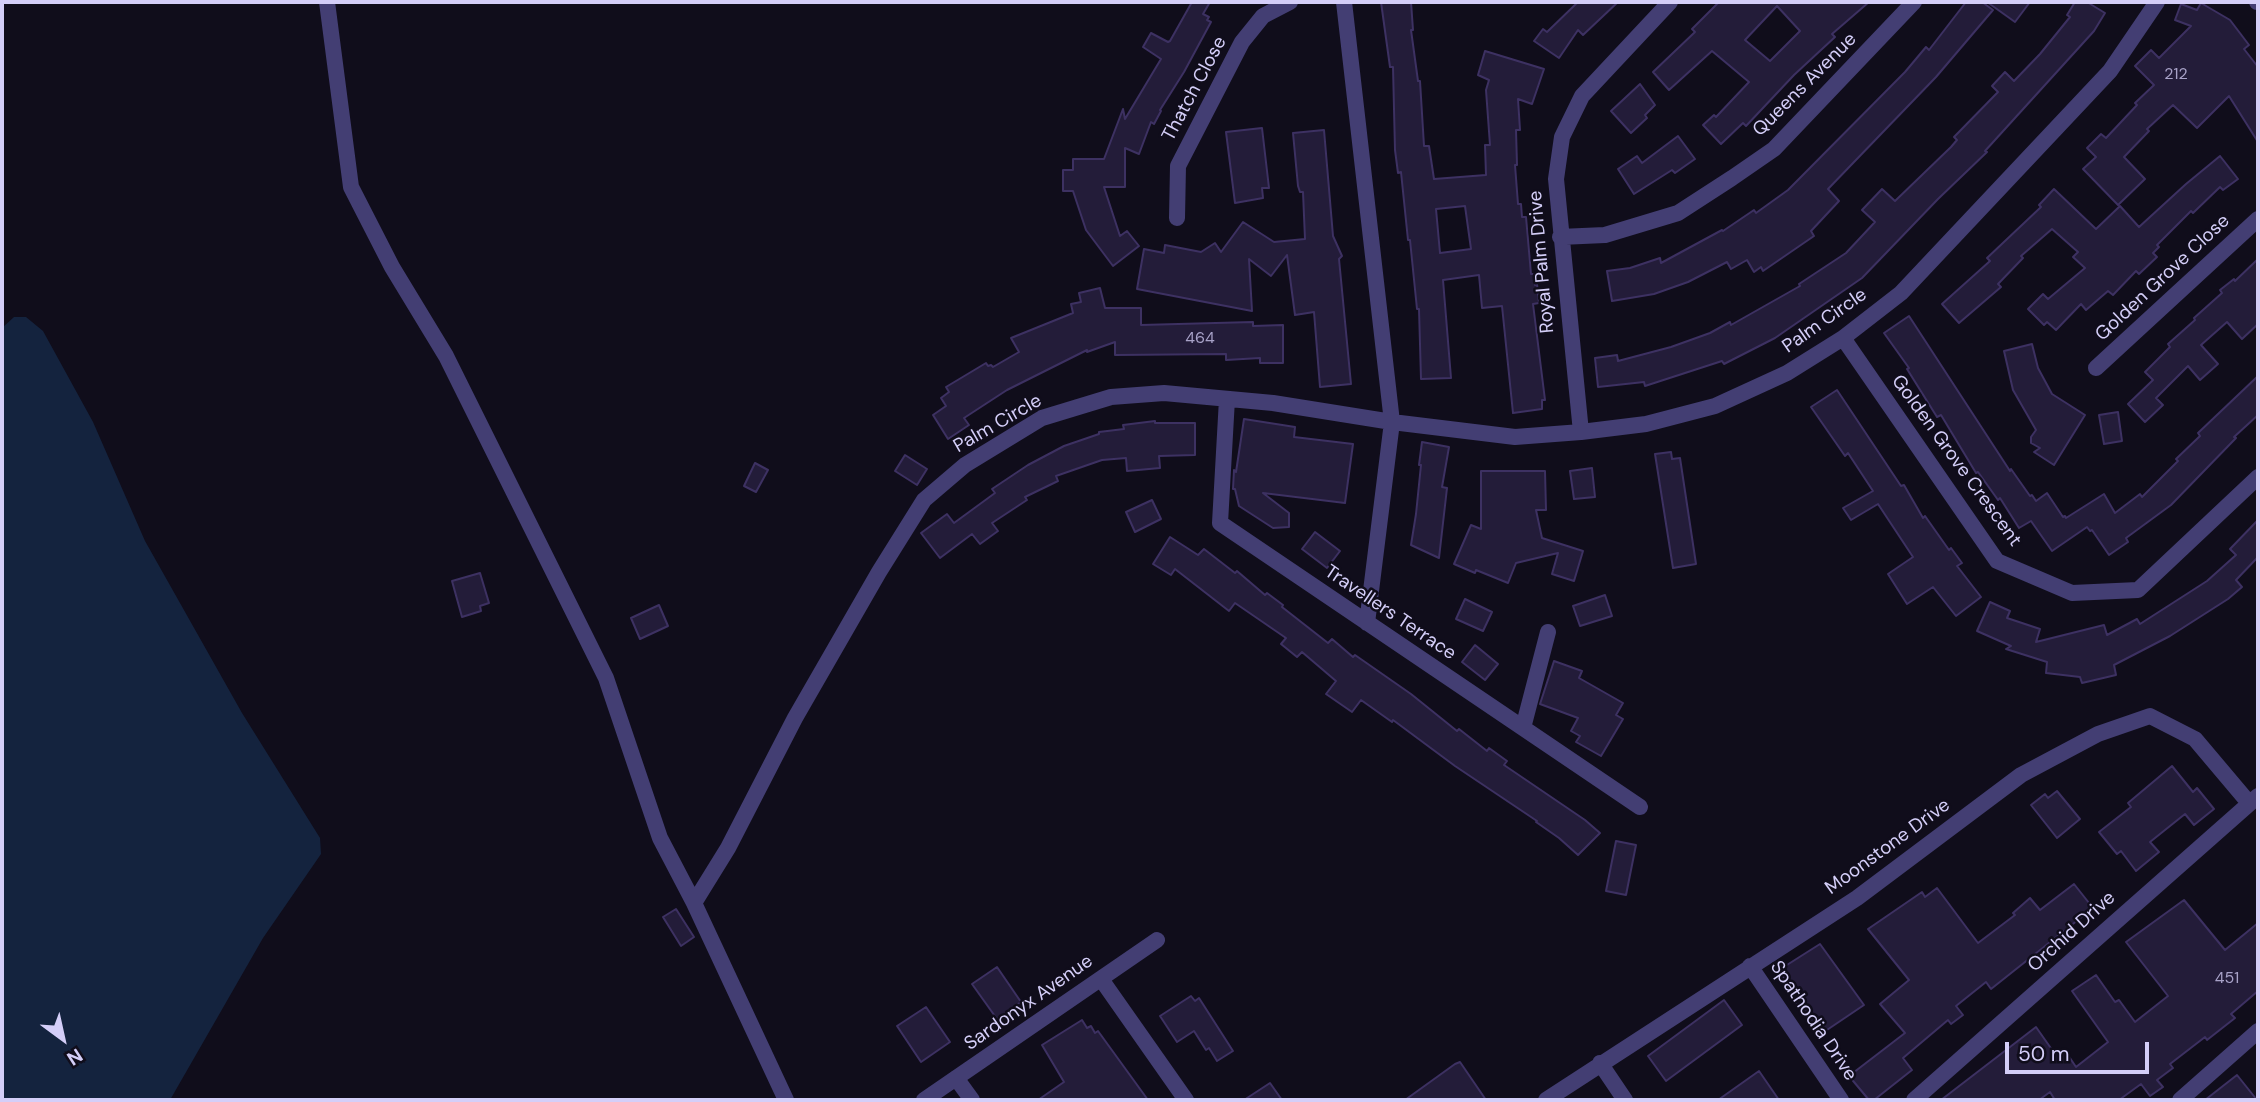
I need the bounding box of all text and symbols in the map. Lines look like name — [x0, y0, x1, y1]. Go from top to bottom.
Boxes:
street label: Queens Avenue — [1748, 28, 1862, 142]
street label: Thatch Close — [1158, 33, 1232, 145]
house number: 212 — [2164, 65, 2188, 85]
street label: Royal Palm Drive — [1524, 190, 1560, 334]
street label: Golden Grove Close — [2091, 210, 2235, 346]
street label: Palm Circle — [1778, 284, 1872, 358]
house number: 464 — [1185, 329, 1215, 349]
street label: Golden Grove Crescent — [1886, 371, 2026, 551]
street label: Palm Circle — [950, 390, 1046, 458]
street label: Travellers Terrace — [1320, 561, 1460, 665]
street label: Moonstone Drive — [1821, 794, 1955, 900]
street label: Orchid Drive — [2024, 887, 2120, 977]
street label: Sardonyx Avenue — [960, 950, 1098, 1056]
street label: Spathodia Drive — [1765, 957, 1861, 1085]
house number: 451 — [2215, 969, 2239, 989]
north arrow — [28, 1004, 98, 1074]
scale bar — [2008, 1028, 2152, 1072]
text: 50 m — [2018, 1040, 2069, 1068]
text: N — [62, 1043, 87, 1071]

